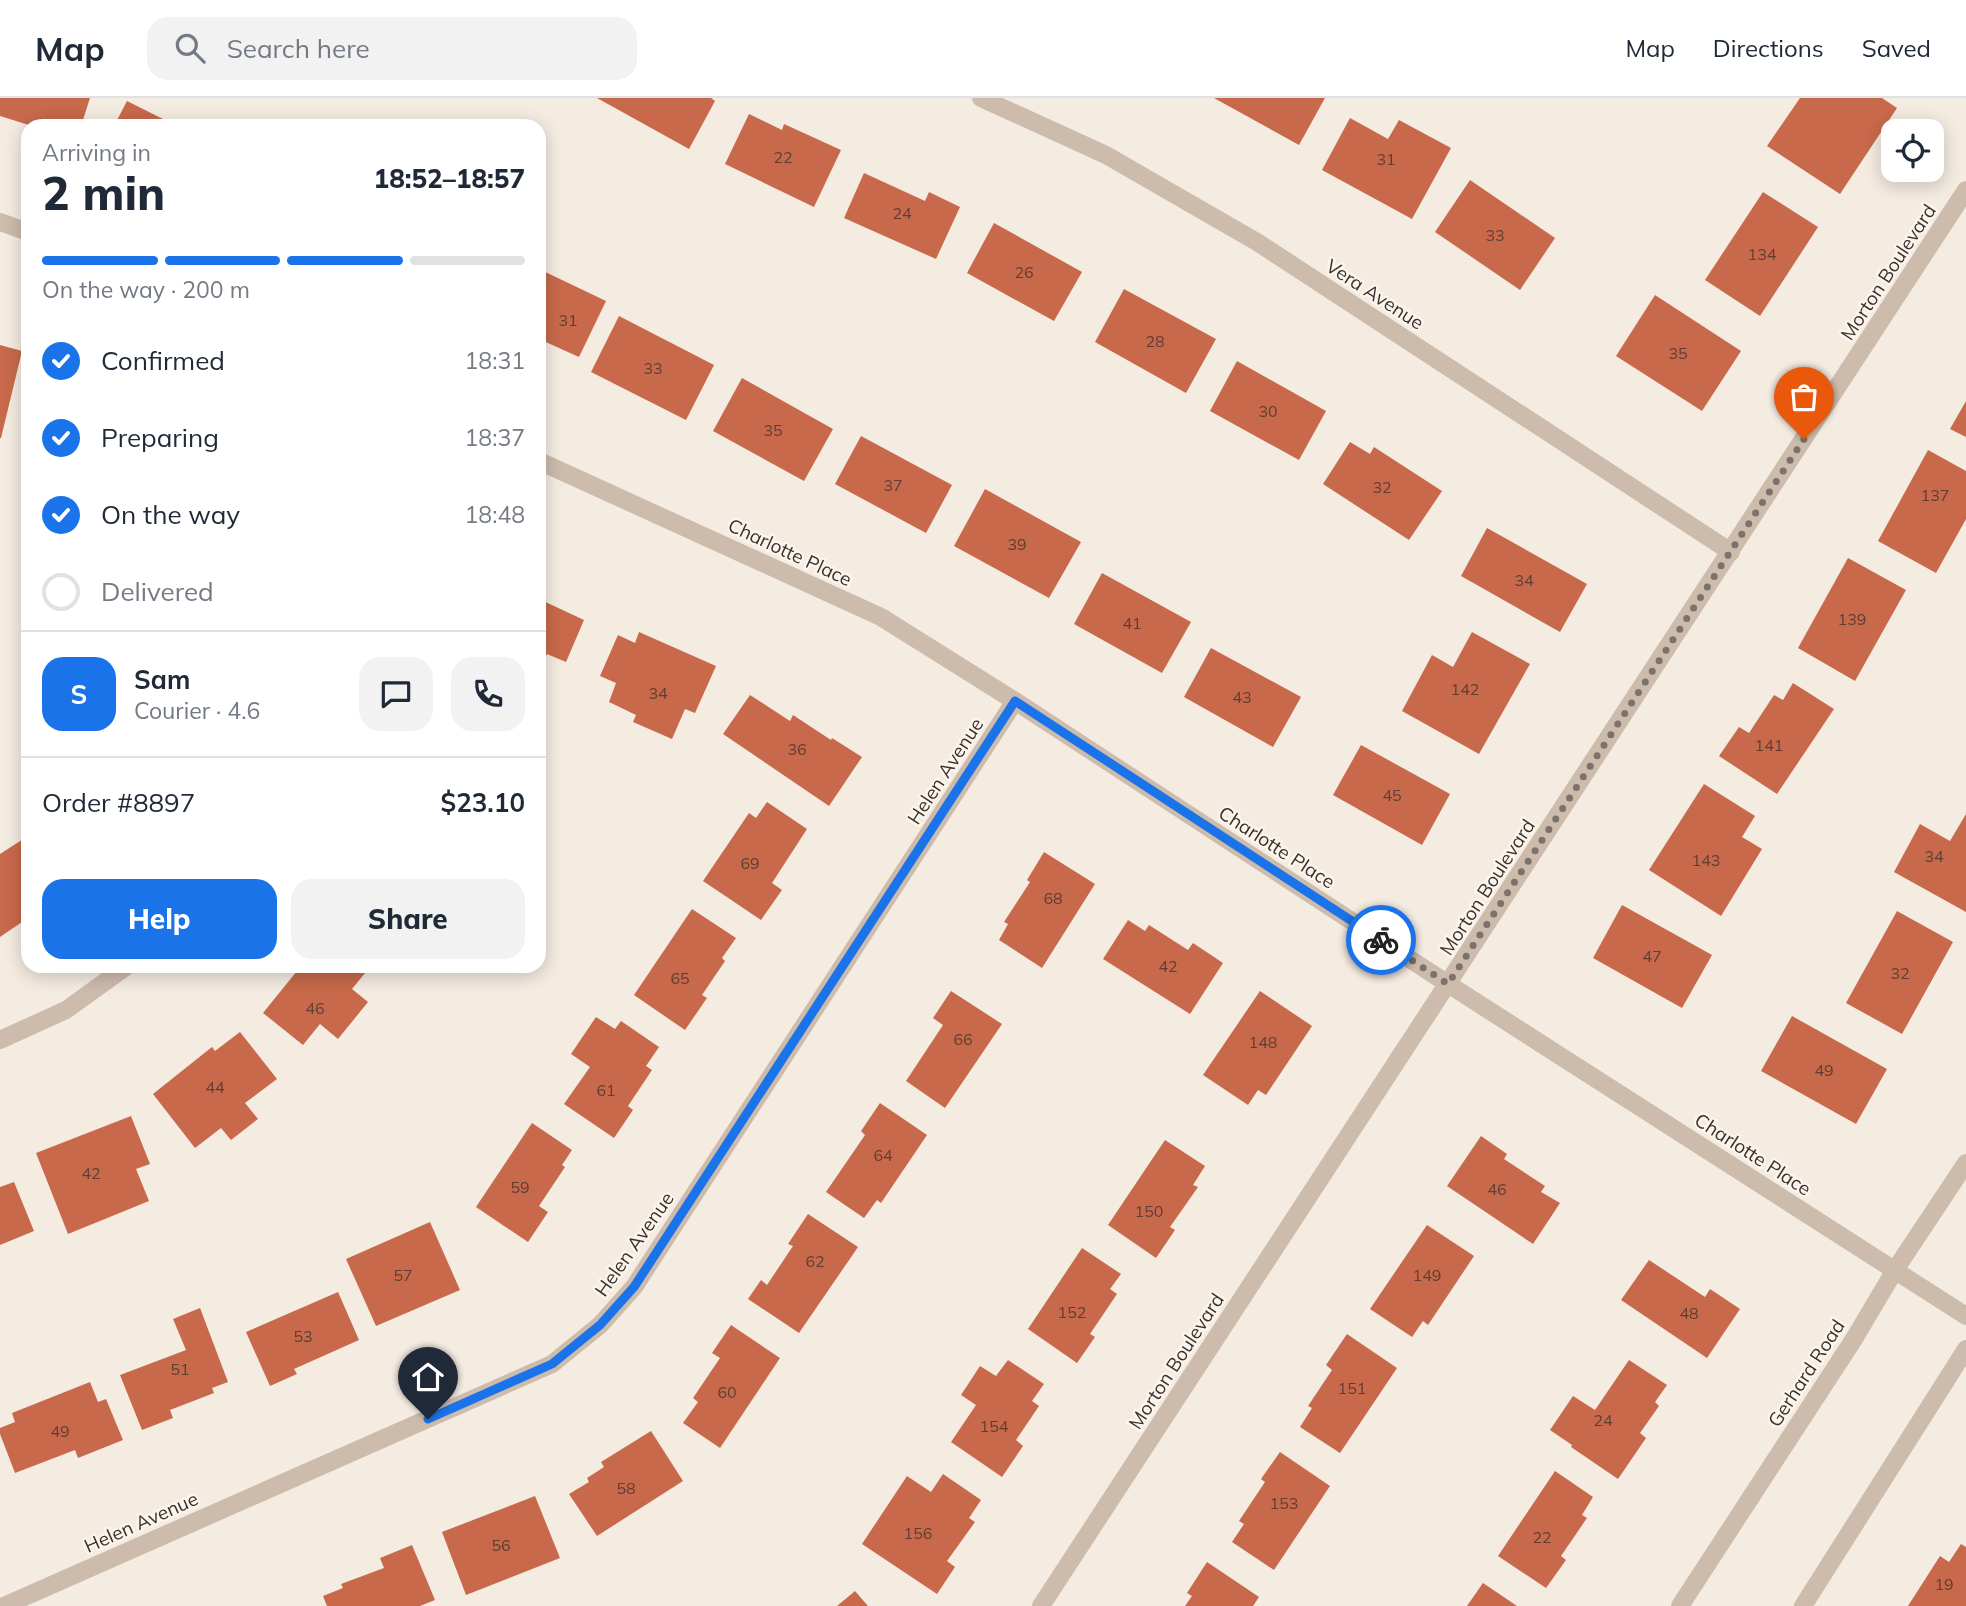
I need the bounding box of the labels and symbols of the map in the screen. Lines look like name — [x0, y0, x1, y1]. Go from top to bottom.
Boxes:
house number: 22 — [773, 147, 793, 167]
house number: 31 — [1376, 149, 1396, 169]
street label: Morton Boulevard — [1835, 200, 1941, 344]
house number: 24 — [892, 203, 912, 223]
house number: 33 — [1485, 225, 1505, 245]
house number: 134 — [1748, 244, 1777, 264]
street label: Vera Avenue — [1322, 253, 1428, 335]
house number: 26 — [1014, 262, 1034, 282]
house number: 31 — [558, 310, 578, 330]
house number: 28 — [1145, 331, 1165, 351]
house number: 35 — [1668, 343, 1688, 363]
house number: 33 — [643, 358, 663, 378]
pin — [1774, 367, 1834, 439]
house number: 30 — [1258, 401, 1278, 421]
house number: 35 — [763, 420, 783, 440]
house number: 37 — [883, 475, 903, 495]
house number: 32 — [1372, 477, 1392, 497]
house number: 137 — [1921, 485, 1949, 505]
street label: Charlotte Place — [724, 513, 856, 591]
house number: 39 — [1007, 534, 1027, 554]
house number: 34 — [1514, 570, 1534, 590]
house number: 139 — [1838, 609, 1866, 629]
house number: 41 — [1122, 613, 1142, 633]
house number: 142 — [1451, 679, 1479, 699]
house number: 34 — [648, 683, 668, 703]
house number: 43 — [1232, 687, 1252, 707]
street label: Helen Avenue — [902, 713, 988, 829]
house number: 141 — [1755, 735, 1783, 755]
house number: 36 — [787, 739, 807, 759]
house number: 45 — [1382, 785, 1402, 805]
street label: Charlotte Place — [1214, 801, 1340, 893]
street label: Morton Boulevard — [1434, 815, 1540, 959]
house number: 34 — [1924, 846, 1944, 866]
house number: 143 — [1692, 850, 1720, 870]
house number: 69 — [740, 853, 760, 873]
house number: 68 — [1043, 888, 1063, 908]
courier — [1346, 905, 1416, 975]
house number: 47 — [1642, 946, 1662, 966]
house number: 42 — [1158, 956, 1178, 976]
house number: 32 — [1890, 963, 1910, 983]
house number: 65 — [670, 968, 690, 988]
house number: 46 — [305, 998, 325, 1018]
house number: 66 — [953, 1029, 973, 1049]
house number: 148 — [1249, 1032, 1277, 1052]
house number: 49 — [1814, 1060, 1834, 1080]
house number: 44 — [205, 1077, 225, 1097]
house number: 61 — [596, 1080, 616, 1100]
street label: Charlotte Place — [1690, 1108, 1816, 1200]
house number: 64 — [873, 1145, 893, 1165]
house number: 42 — [81, 1163, 101, 1183]
house number: 59 — [510, 1177, 530, 1197]
house number: 46 — [1487, 1179, 1507, 1199]
street label: Helen Avenue — [589, 1187, 679, 1301]
house number: 150 — [1135, 1201, 1163, 1221]
house number: 62 — [805, 1251, 825, 1271]
house number: 57 — [393, 1265, 413, 1285]
house number: 149 — [1413, 1265, 1441, 1285]
street label: Morton Boulevard — [1123, 1289, 1229, 1433]
house number: 152 — [1058, 1302, 1086, 1322]
house number: 48 — [1679, 1303, 1699, 1323]
street label: Gerhard Road — [1762, 1315, 1850, 1431]
house number: 53 — [293, 1326, 313, 1346]
pin — [398, 1347, 458, 1419]
house number: 51 — [170, 1359, 190, 1379]
house number: 151 — [1338, 1378, 1366, 1398]
house number: 60 — [717, 1382, 737, 1402]
house number: 24 — [1593, 1410, 1613, 1430]
house number: 154 — [980, 1416, 1009, 1436]
house number: 49 — [50, 1421, 70, 1441]
house number: 58 — [616, 1478, 636, 1498]
street label: Helen Avenue — [80, 1486, 202, 1558]
house number: 153 — [1270, 1493, 1298, 1513]
house number: 156 — [904, 1523, 932, 1543]
house number: 22 — [1532, 1527, 1552, 1547]
house number: 56 — [491, 1535, 511, 1555]
house number: 19 — [1934, 1574, 1954, 1594]

